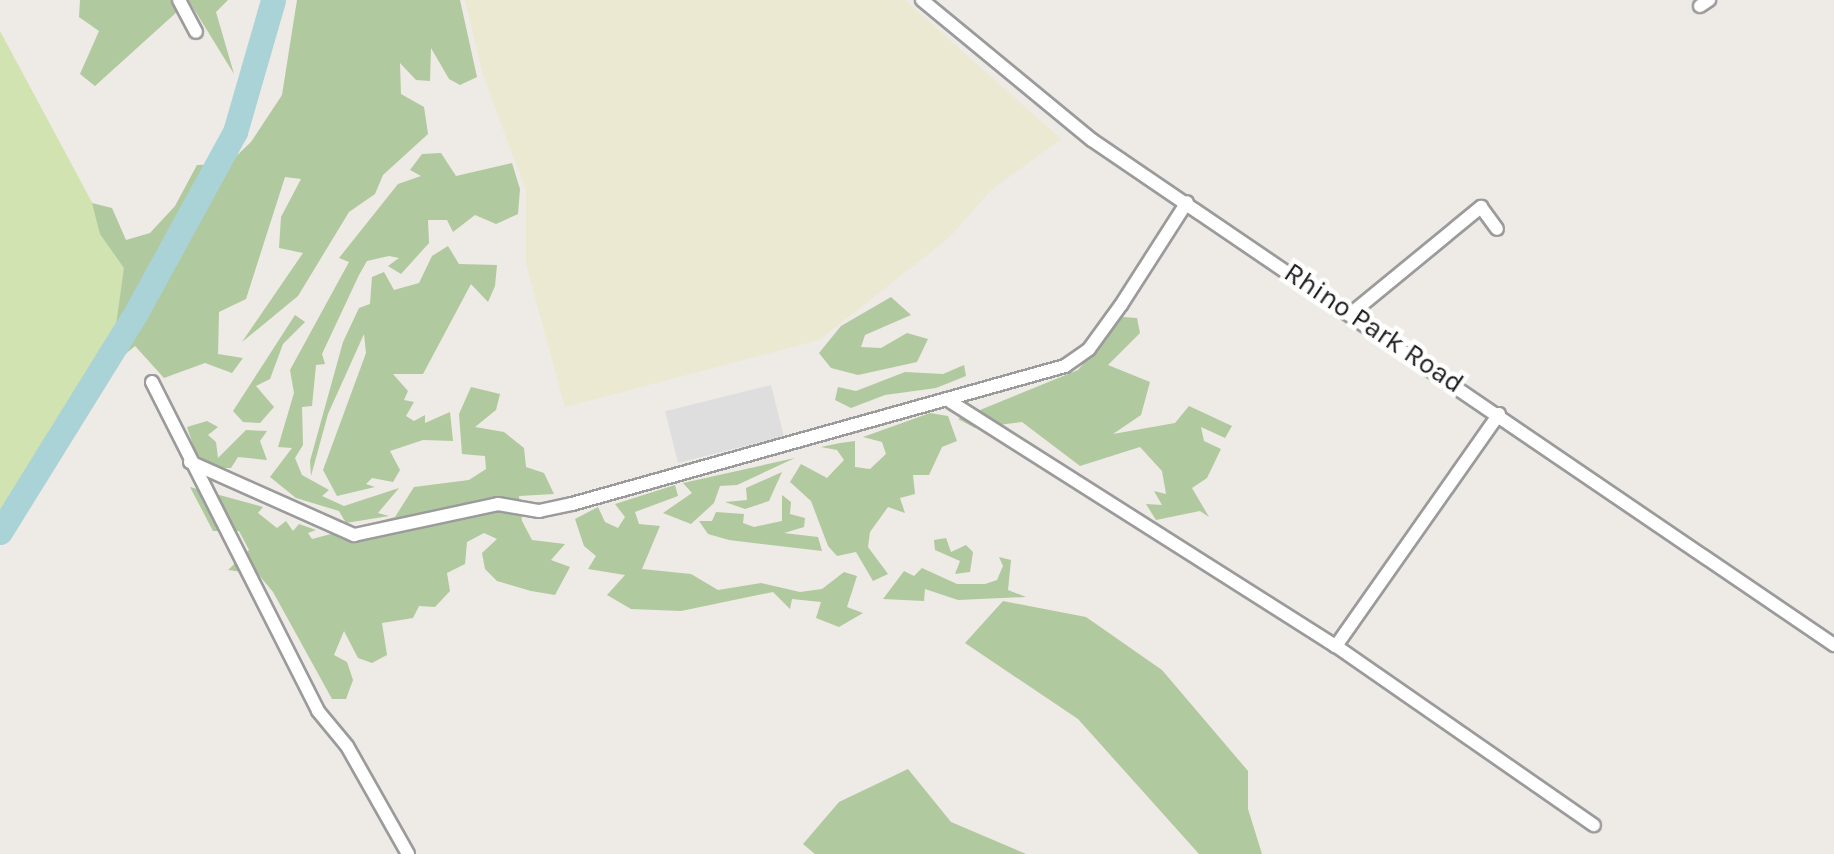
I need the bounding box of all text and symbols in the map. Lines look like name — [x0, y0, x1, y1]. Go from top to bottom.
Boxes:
street label: Rhino Park Road — [1278, 256, 1470, 400]

